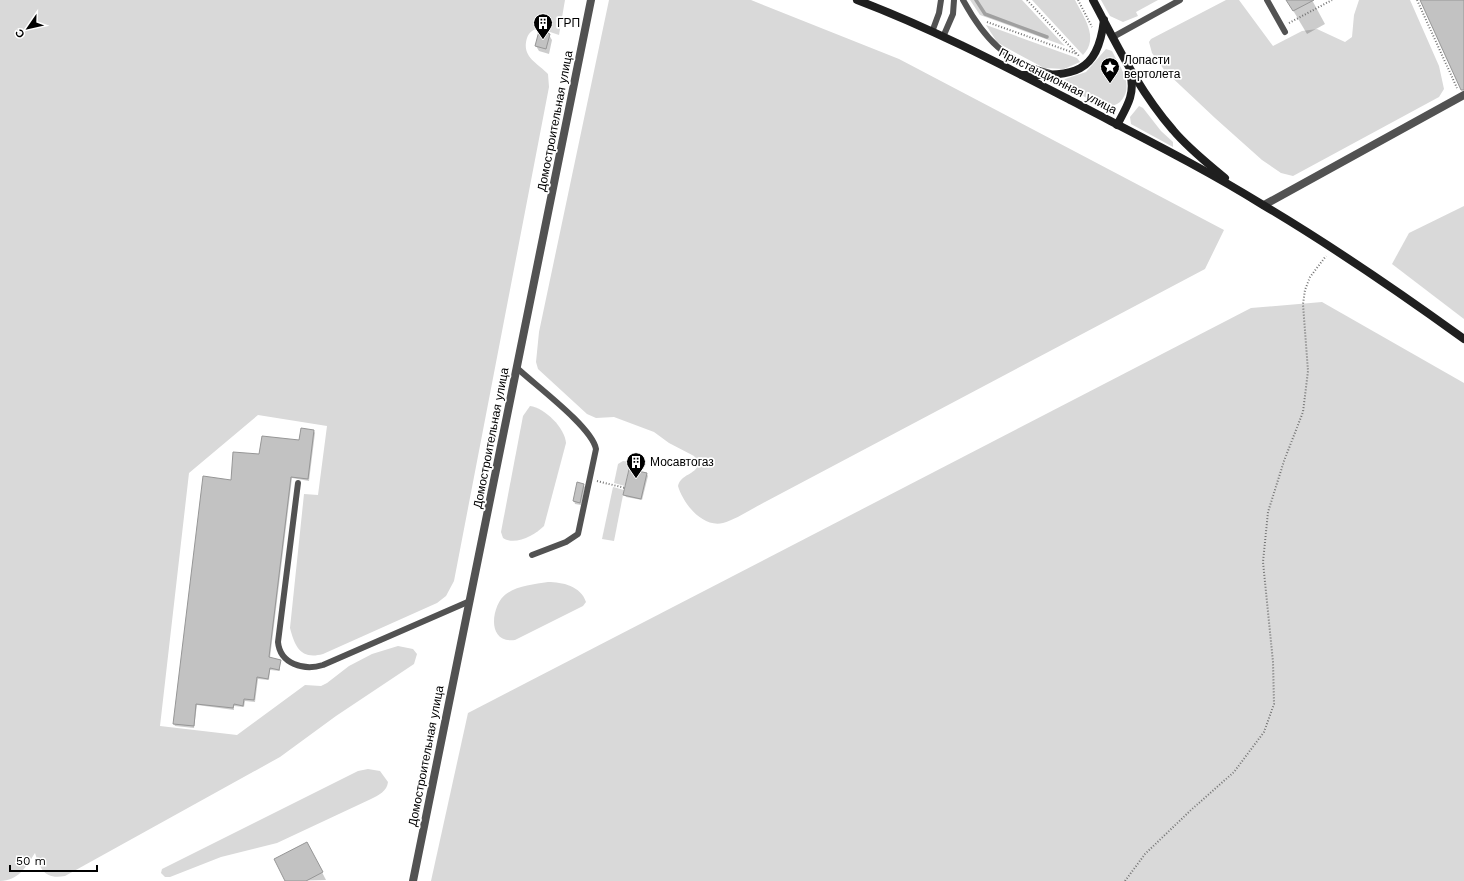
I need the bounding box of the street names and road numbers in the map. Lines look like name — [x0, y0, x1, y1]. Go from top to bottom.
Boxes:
street label: Пристанционная улица — [997, 45, 1120, 117]
street label: Домостроительная улица — [534, 49, 576, 193]
street label: Домостроительная улица — [470, 366, 512, 510]
street label: Домостроительная улица — [405, 684, 447, 828]

